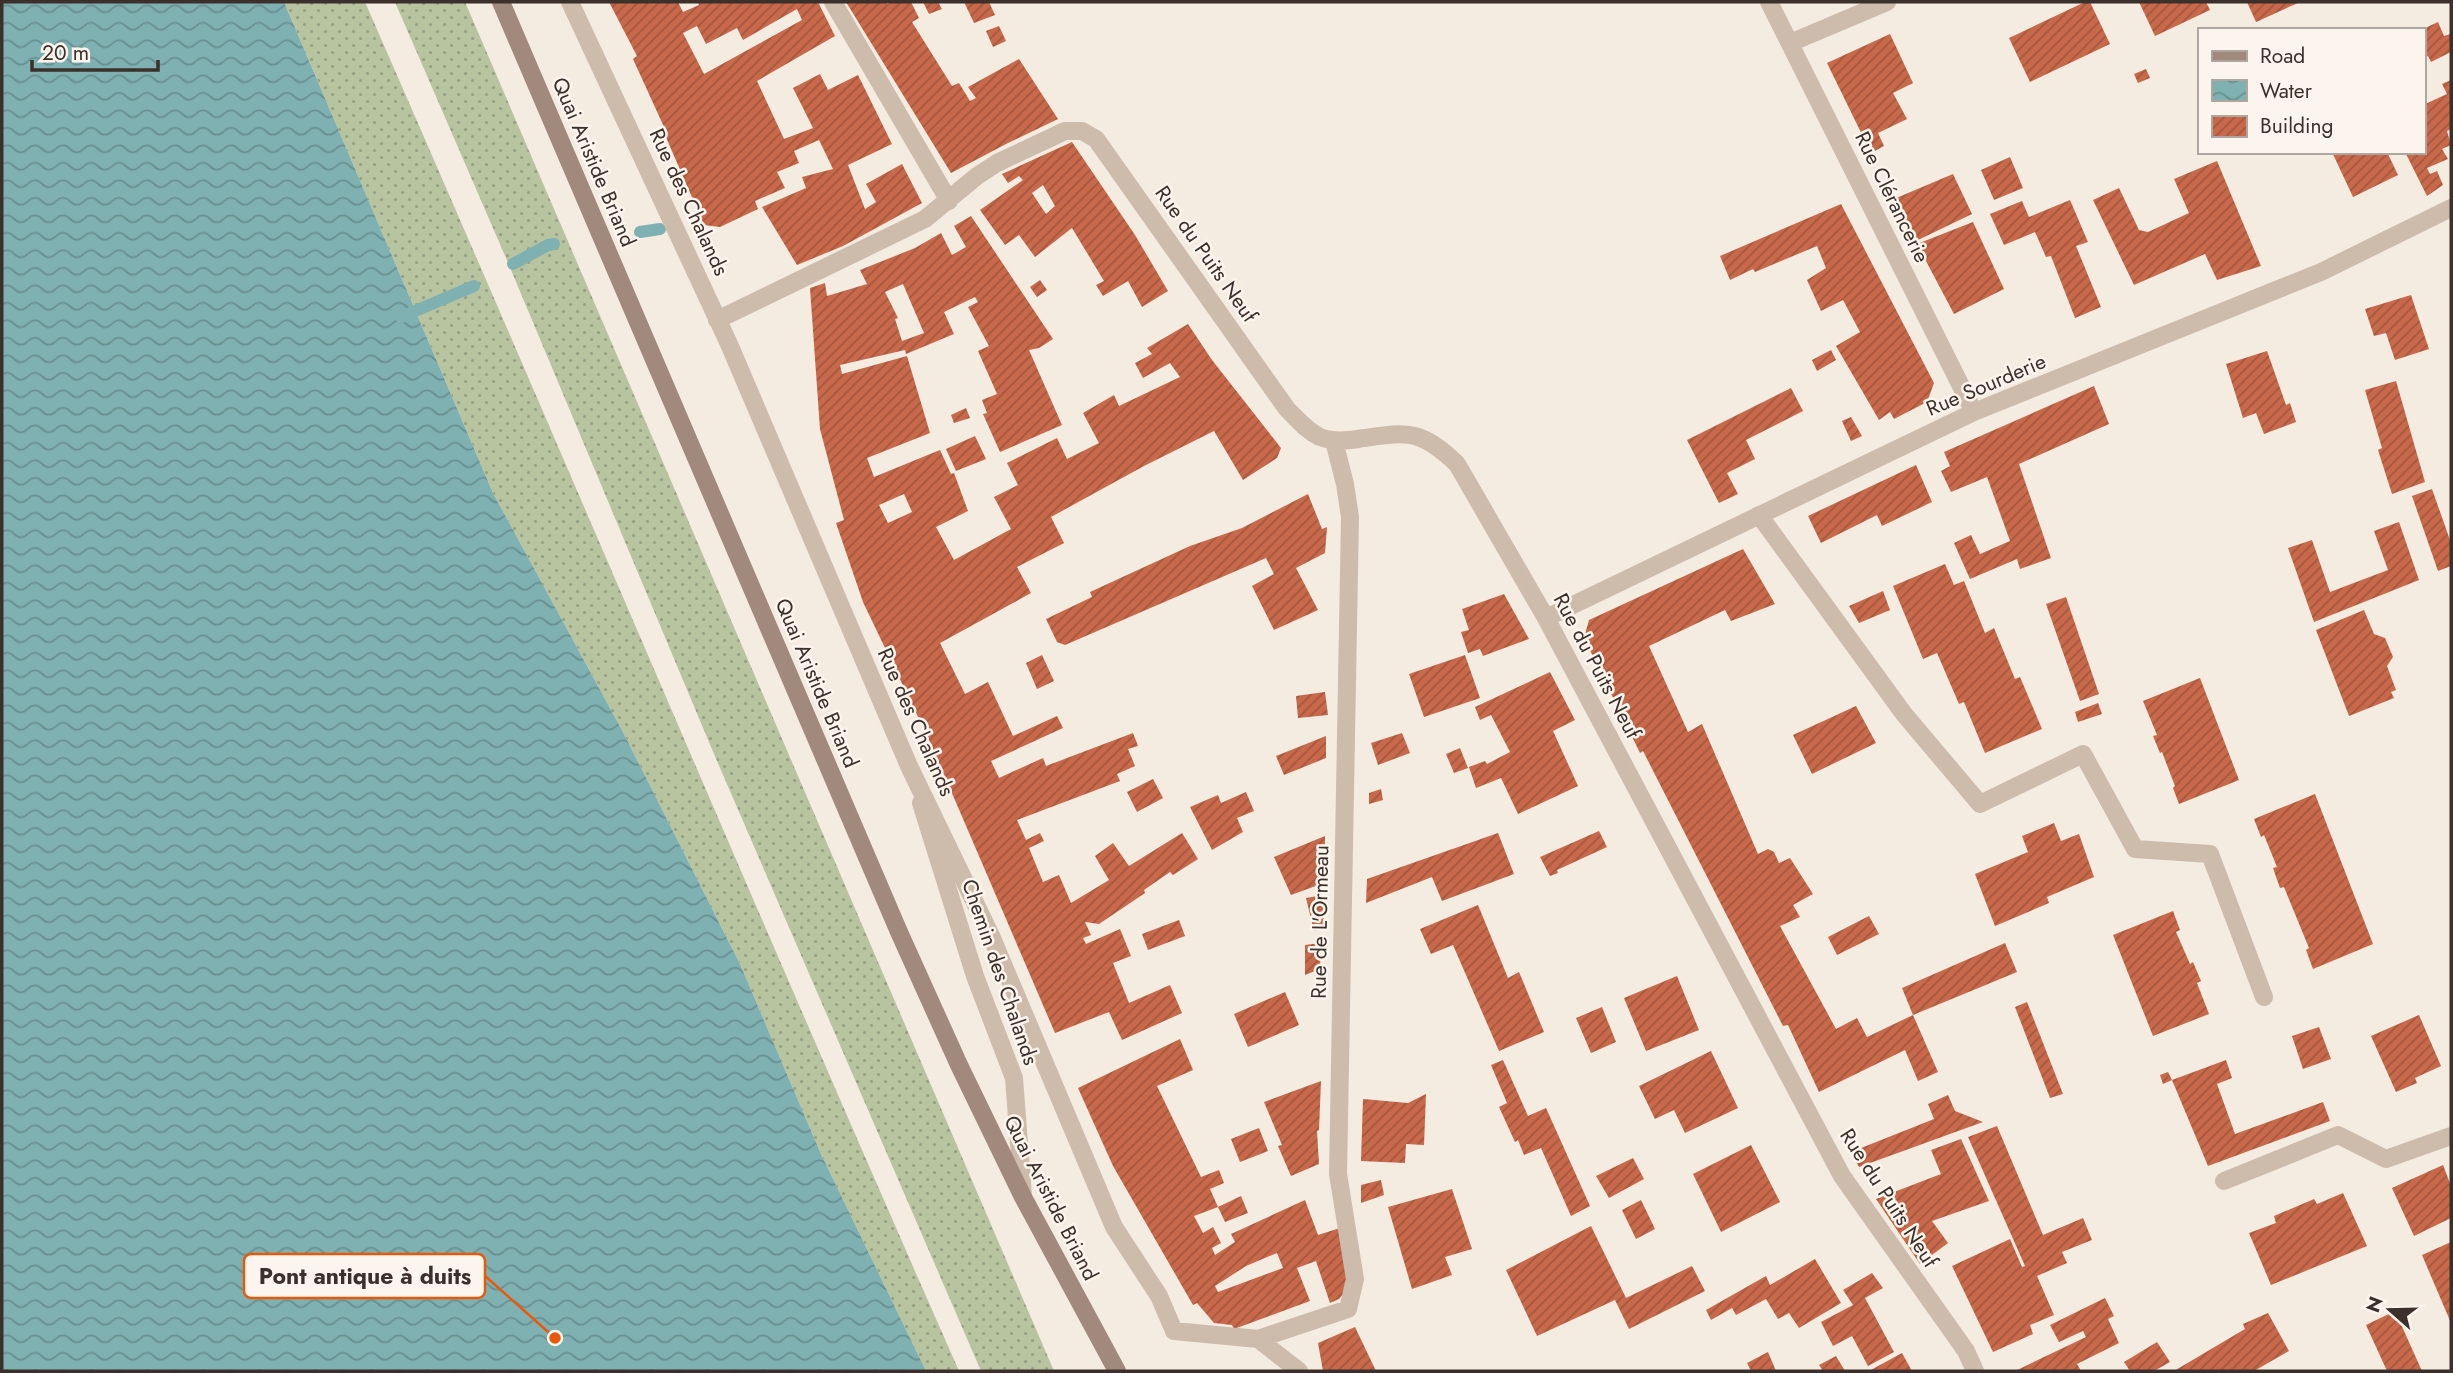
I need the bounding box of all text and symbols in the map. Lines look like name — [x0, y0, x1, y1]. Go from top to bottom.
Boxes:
scale bar — [32, 28, 158, 72]
legend — [2198, 28, 2425, 154]
text: 20 m — [42, 38, 89, 68]
text: Road — [2260, 41, 2305, 71]
street label: Quai Aristide Briand — [545, 73, 643, 251]
text: Water — [2260, 76, 2313, 106]
text: Building — [2260, 111, 2333, 141]
street label: Rue des Chalands — [642, 123, 736, 281]
street label: Rue Clérancerie — [1847, 126, 1937, 268]
street label: Rue du Puits Neuf — [1148, 180, 1265, 329]
street label: Rue Sourderie — [1922, 346, 2051, 424]
street label: Rue du Puits Neuf — [1546, 588, 1648, 745]
street label: Quai Aristide Briand — [768, 594, 866, 772]
street label: Rue des Chalands — [870, 643, 962, 801]
street label: Rue de L'Ormeau — [1304, 845, 1336, 999]
street label: Chemin des Chalands — [954, 875, 1046, 1069]
street label: Quai Aristide Briand — [996, 1110, 1106, 1286]
street label: Rue du Puits Neuf — [1833, 1122, 1946, 1274]
callout: Pont antique à duits — [244, 1254, 485, 1298]
text: Pont antique à duits — [259, 1259, 471, 1293]
north arrow — [2355, 1275, 2425, 1345]
text: N — [2359, 1293, 2390, 1316]

